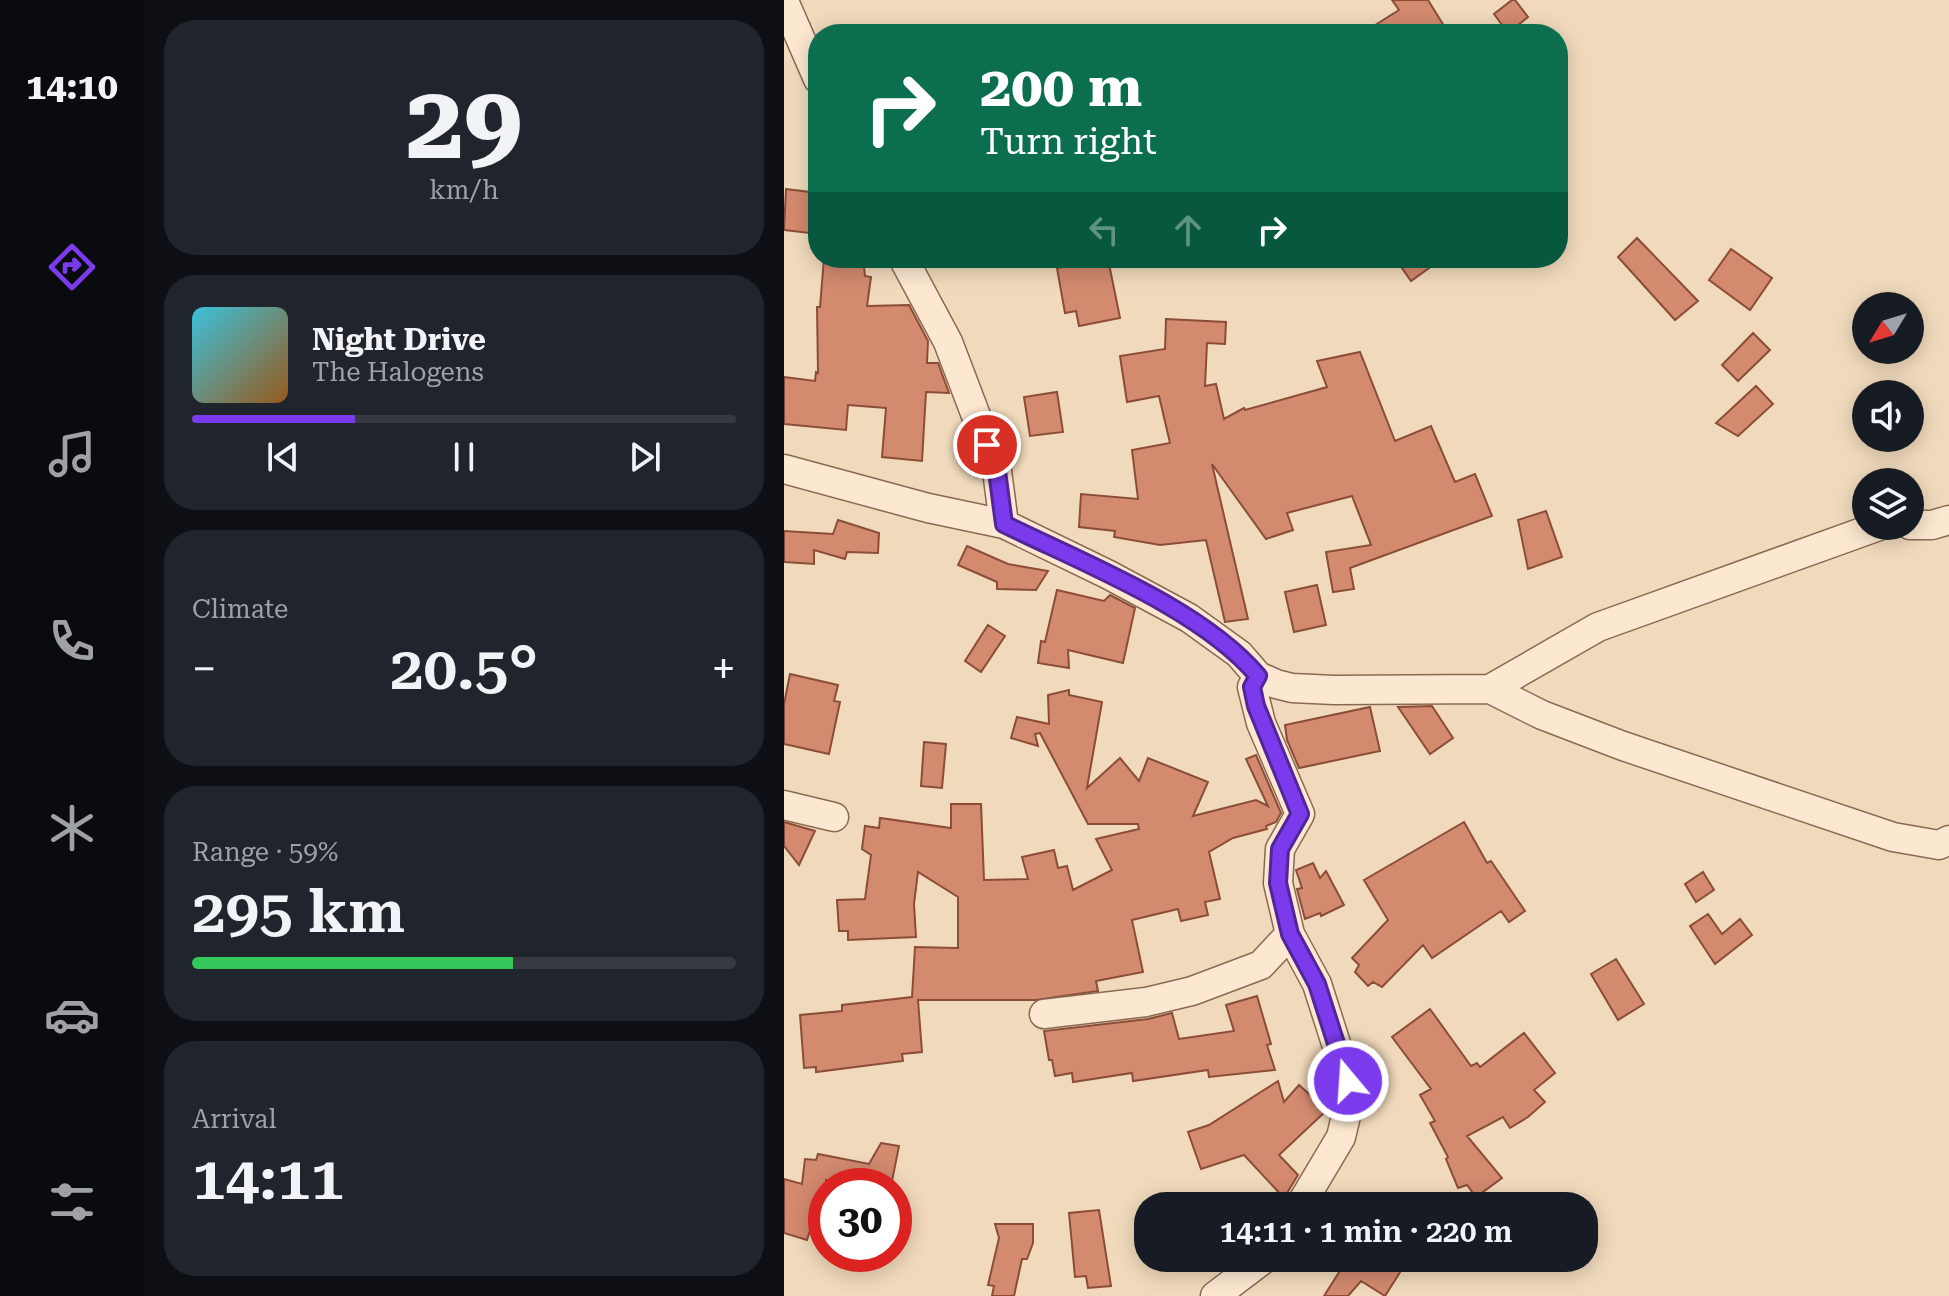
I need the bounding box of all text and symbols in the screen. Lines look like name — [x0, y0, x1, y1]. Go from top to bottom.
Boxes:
text: 200 m — [980, 54, 1142, 120]
icon: right — [848, 56, 952, 160]
text: 29 — [406, 62, 522, 183]
text: 14:10 — [26, 66, 118, 108]
text: Turn right — [980, 121, 1157, 163]
text: km/h — [429, 175, 499, 205]
icon: left — [1082, 208, 1126, 252]
icon: ahead — [1166, 208, 1210, 252]
icon: right — [1250, 208, 1294, 252]
icon: directions — [44, 239, 100, 295]
north arrow — [1852, 292, 1924, 364]
map controls — [1852, 292, 1924, 540]
text: Night Drive — [312, 322, 486, 357]
text: The Halogens — [312, 357, 484, 387]
button: sound — [1852, 380, 1924, 452]
pin — [953, 411, 1021, 479]
icon: arrive — [965, 423, 1009, 467]
icon: music — [44, 426, 100, 482]
icon: previous — [261, 435, 305, 479]
icon: pause — [442, 435, 486, 479]
icon: next — [623, 435, 667, 479]
button: layers — [1852, 468, 1924, 540]
text: Climate — [192, 594, 288, 624]
icon: phone — [44, 613, 100, 669]
text: 20.5° — [390, 633, 538, 704]
text: − — [192, 643, 217, 695]
text: + — [711, 643, 736, 695]
icon: climate — [44, 800, 100, 856]
text: Range · 59% — [192, 837, 338, 867]
text: 295 km — [192, 876, 405, 947]
icon: car — [44, 987, 100, 1043]
position arrow — [1306, 1039, 1390, 1123]
text: Arrival — [192, 1104, 277, 1134]
text: 14:11 — [192, 1143, 344, 1214]
speed limit sign: 30 — [808, 1168, 912, 1272]
icon: filters — [44, 1174, 100, 1230]
text: 14:11 · 1 min · 220 m — [1220, 1214, 1512, 1249]

